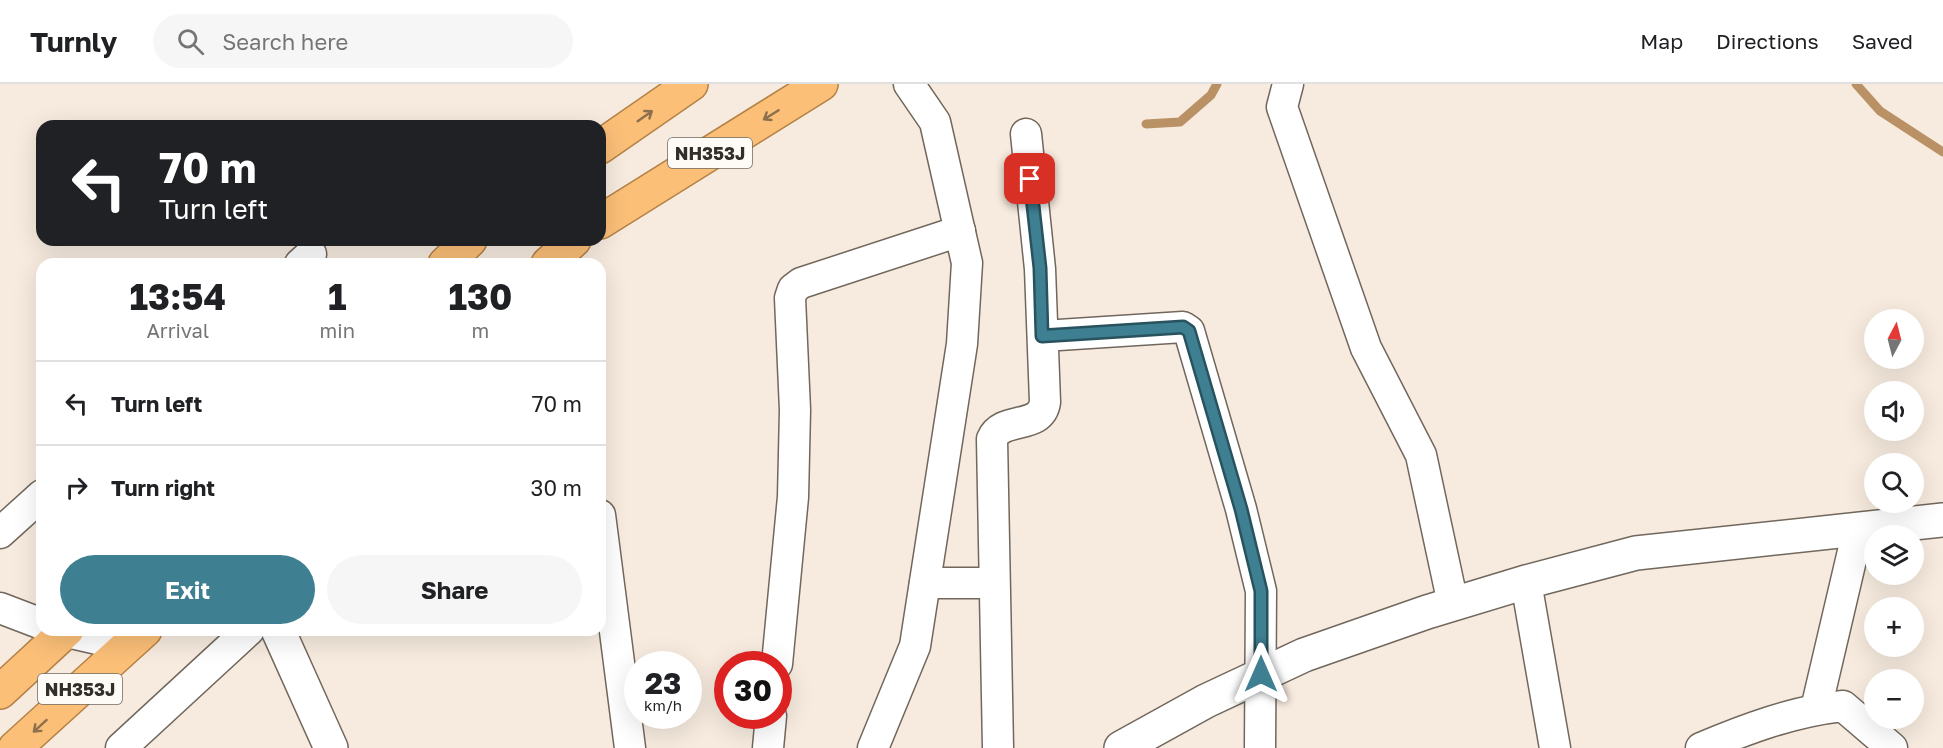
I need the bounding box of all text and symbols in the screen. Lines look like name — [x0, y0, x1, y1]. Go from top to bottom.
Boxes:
search box — [153, 14, 573, 68]
text: Turnly — [30, 25, 117, 58]
icon: search — [174, 25, 207, 58]
text: Search here — [222, 28, 348, 55]
text: Map — [1640, 28, 1683, 54]
text: Directions — [1716, 28, 1819, 54]
text: Saved — [1852, 28, 1913, 54]
one-way arrow — [763, 109, 780, 121]
one-way arrow — [637, 110, 653, 122]
road number: NH353J — [668, 138, 752, 168]
text: 70 m — [159, 142, 256, 192]
icon: left — [60, 144, 138, 222]
pin — [1004, 153, 1055, 204]
icon: arrive — [1013, 162, 1046, 195]
text: Turn left — [159, 193, 268, 225]
text: 13:54 — [130, 275, 226, 318]
text: 1 — [328, 275, 347, 318]
text: 130 — [449, 275, 512, 318]
north arrow — [1864, 309, 1924, 369]
map controls — [1864, 309, 1924, 729]
text: Arrival — [146, 318, 209, 342]
text: min — [320, 318, 355, 342]
text: m — [472, 318, 489, 342]
button: sound — [1864, 381, 1924, 441]
icon: left — [60, 387, 93, 420]
text: Turn left — [111, 390, 202, 417]
text: 70 m — [532, 390, 582, 417]
button: search — [1864, 453, 1924, 513]
icon: right — [60, 471, 93, 504]
text: Turn right — [111, 474, 215, 501]
text: 30 m — [531, 474, 582, 501]
button: layers — [1864, 525, 1924, 585]
button: Exit — [60, 555, 315, 624]
button: Share — [327, 555, 582, 624]
button: + — [1864, 597, 1924, 657]
position arrow — [1229, 642, 1293, 706]
speed limit sign: 30 — [714, 651, 792, 729]
text: 23 — [645, 665, 681, 701]
button: − — [1864, 669, 1924, 729]
road number: NH353J — [38, 674, 122, 704]
text: km/h — [644, 696, 682, 714]
one-way arrow — [33, 719, 48, 733]

